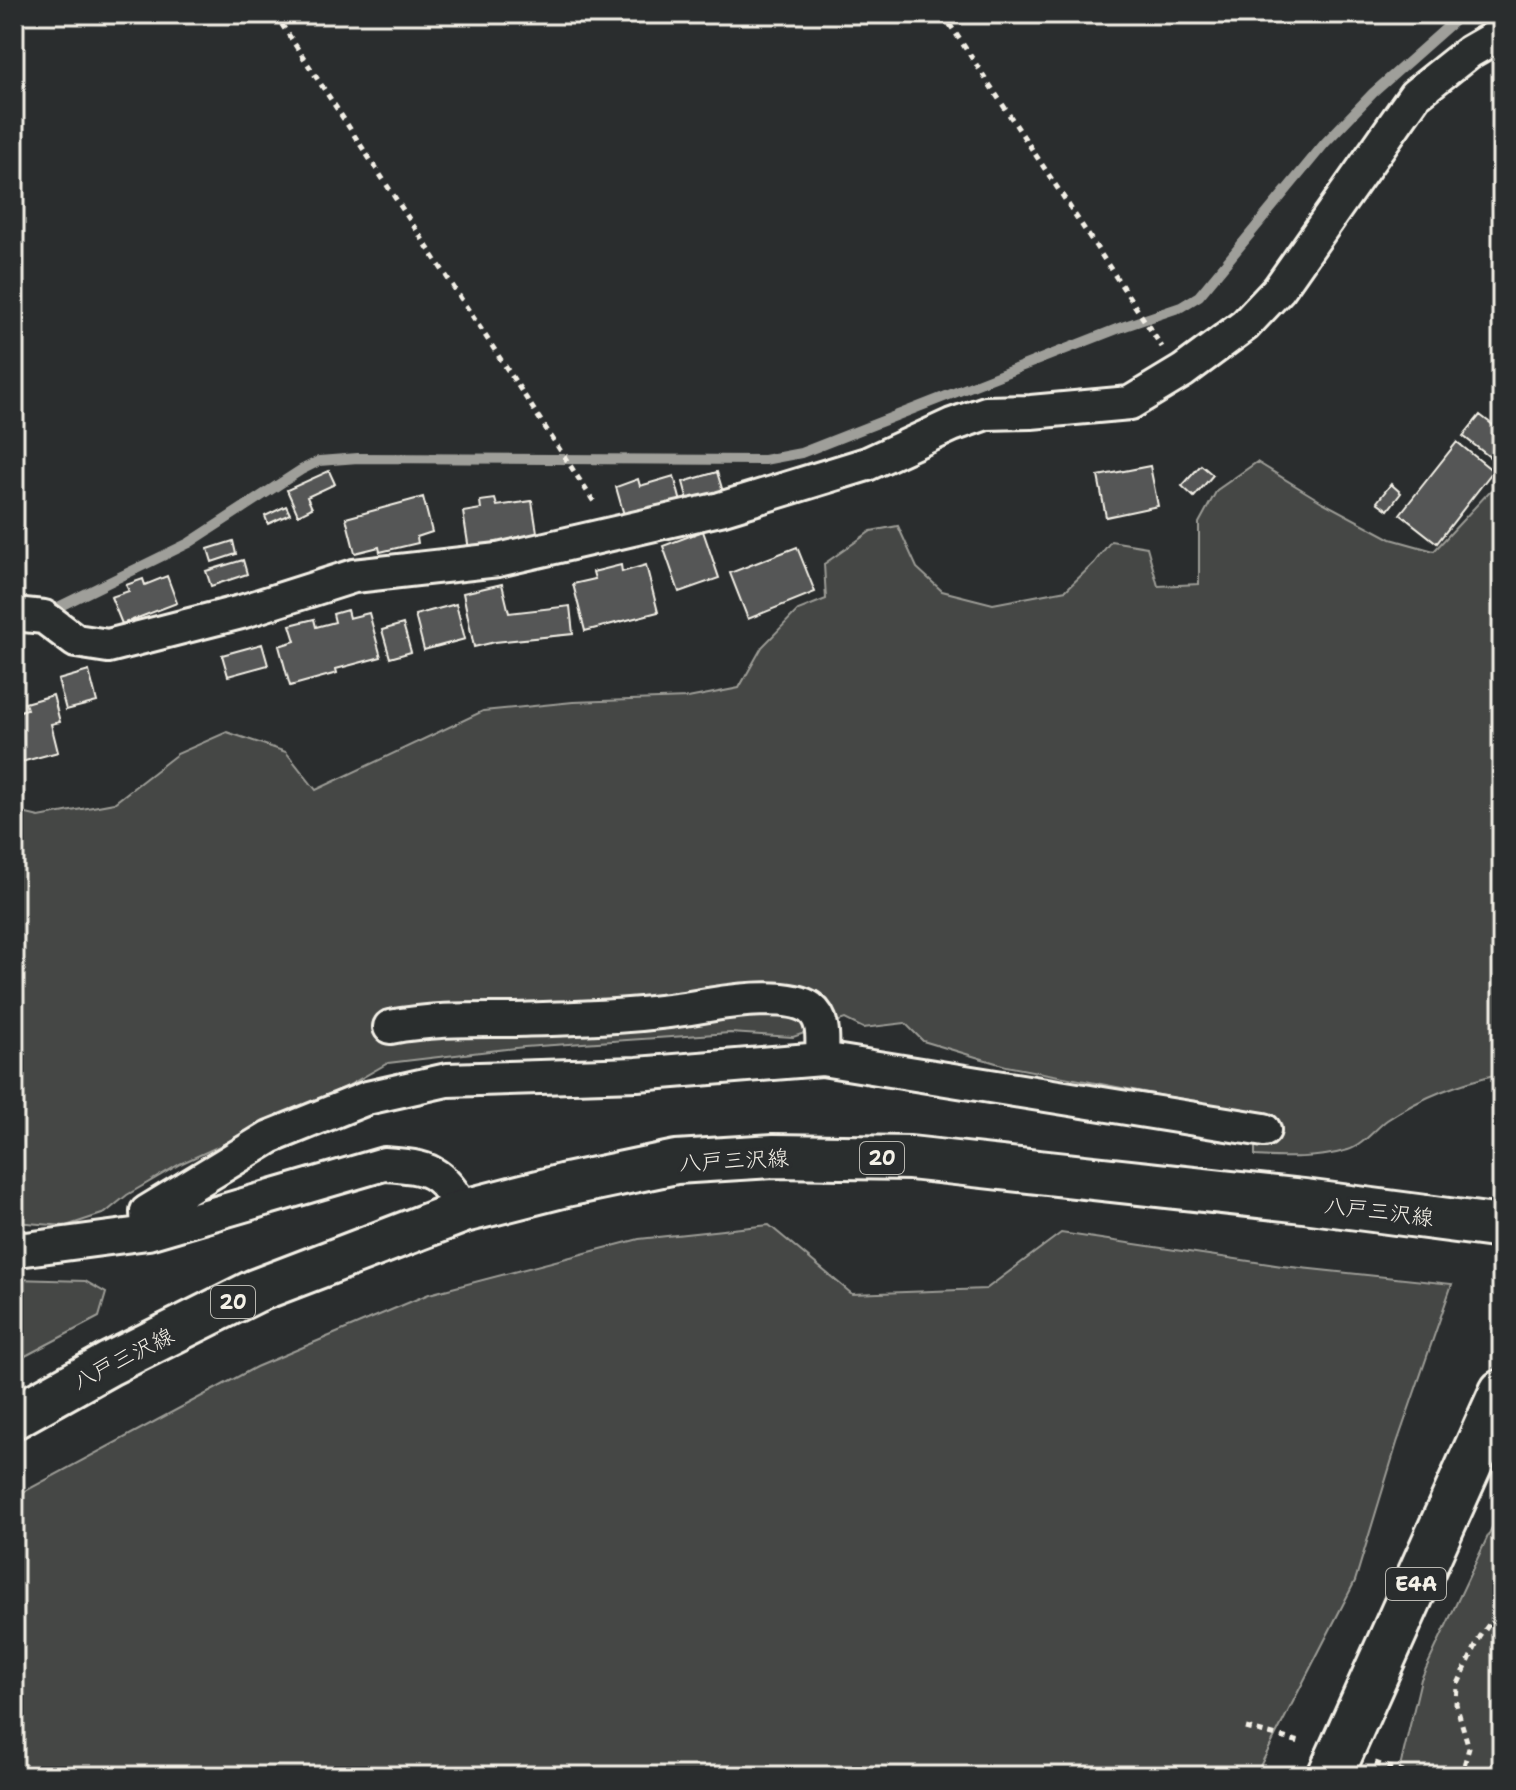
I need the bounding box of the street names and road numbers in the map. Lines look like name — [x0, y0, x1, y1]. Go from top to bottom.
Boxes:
road number: 20 — [860, 1142, 904, 1174]
street label: 八戸三沢線 — [678, 1143, 790, 1178]
street label: 八戸三沢線 — [1323, 1190, 1435, 1233]
road number: 20 — [211, 1286, 255, 1318]
street label: 八戸三沢線 — [68, 1321, 179, 1396]
road number: E4A — [1386, 1568, 1446, 1600]

